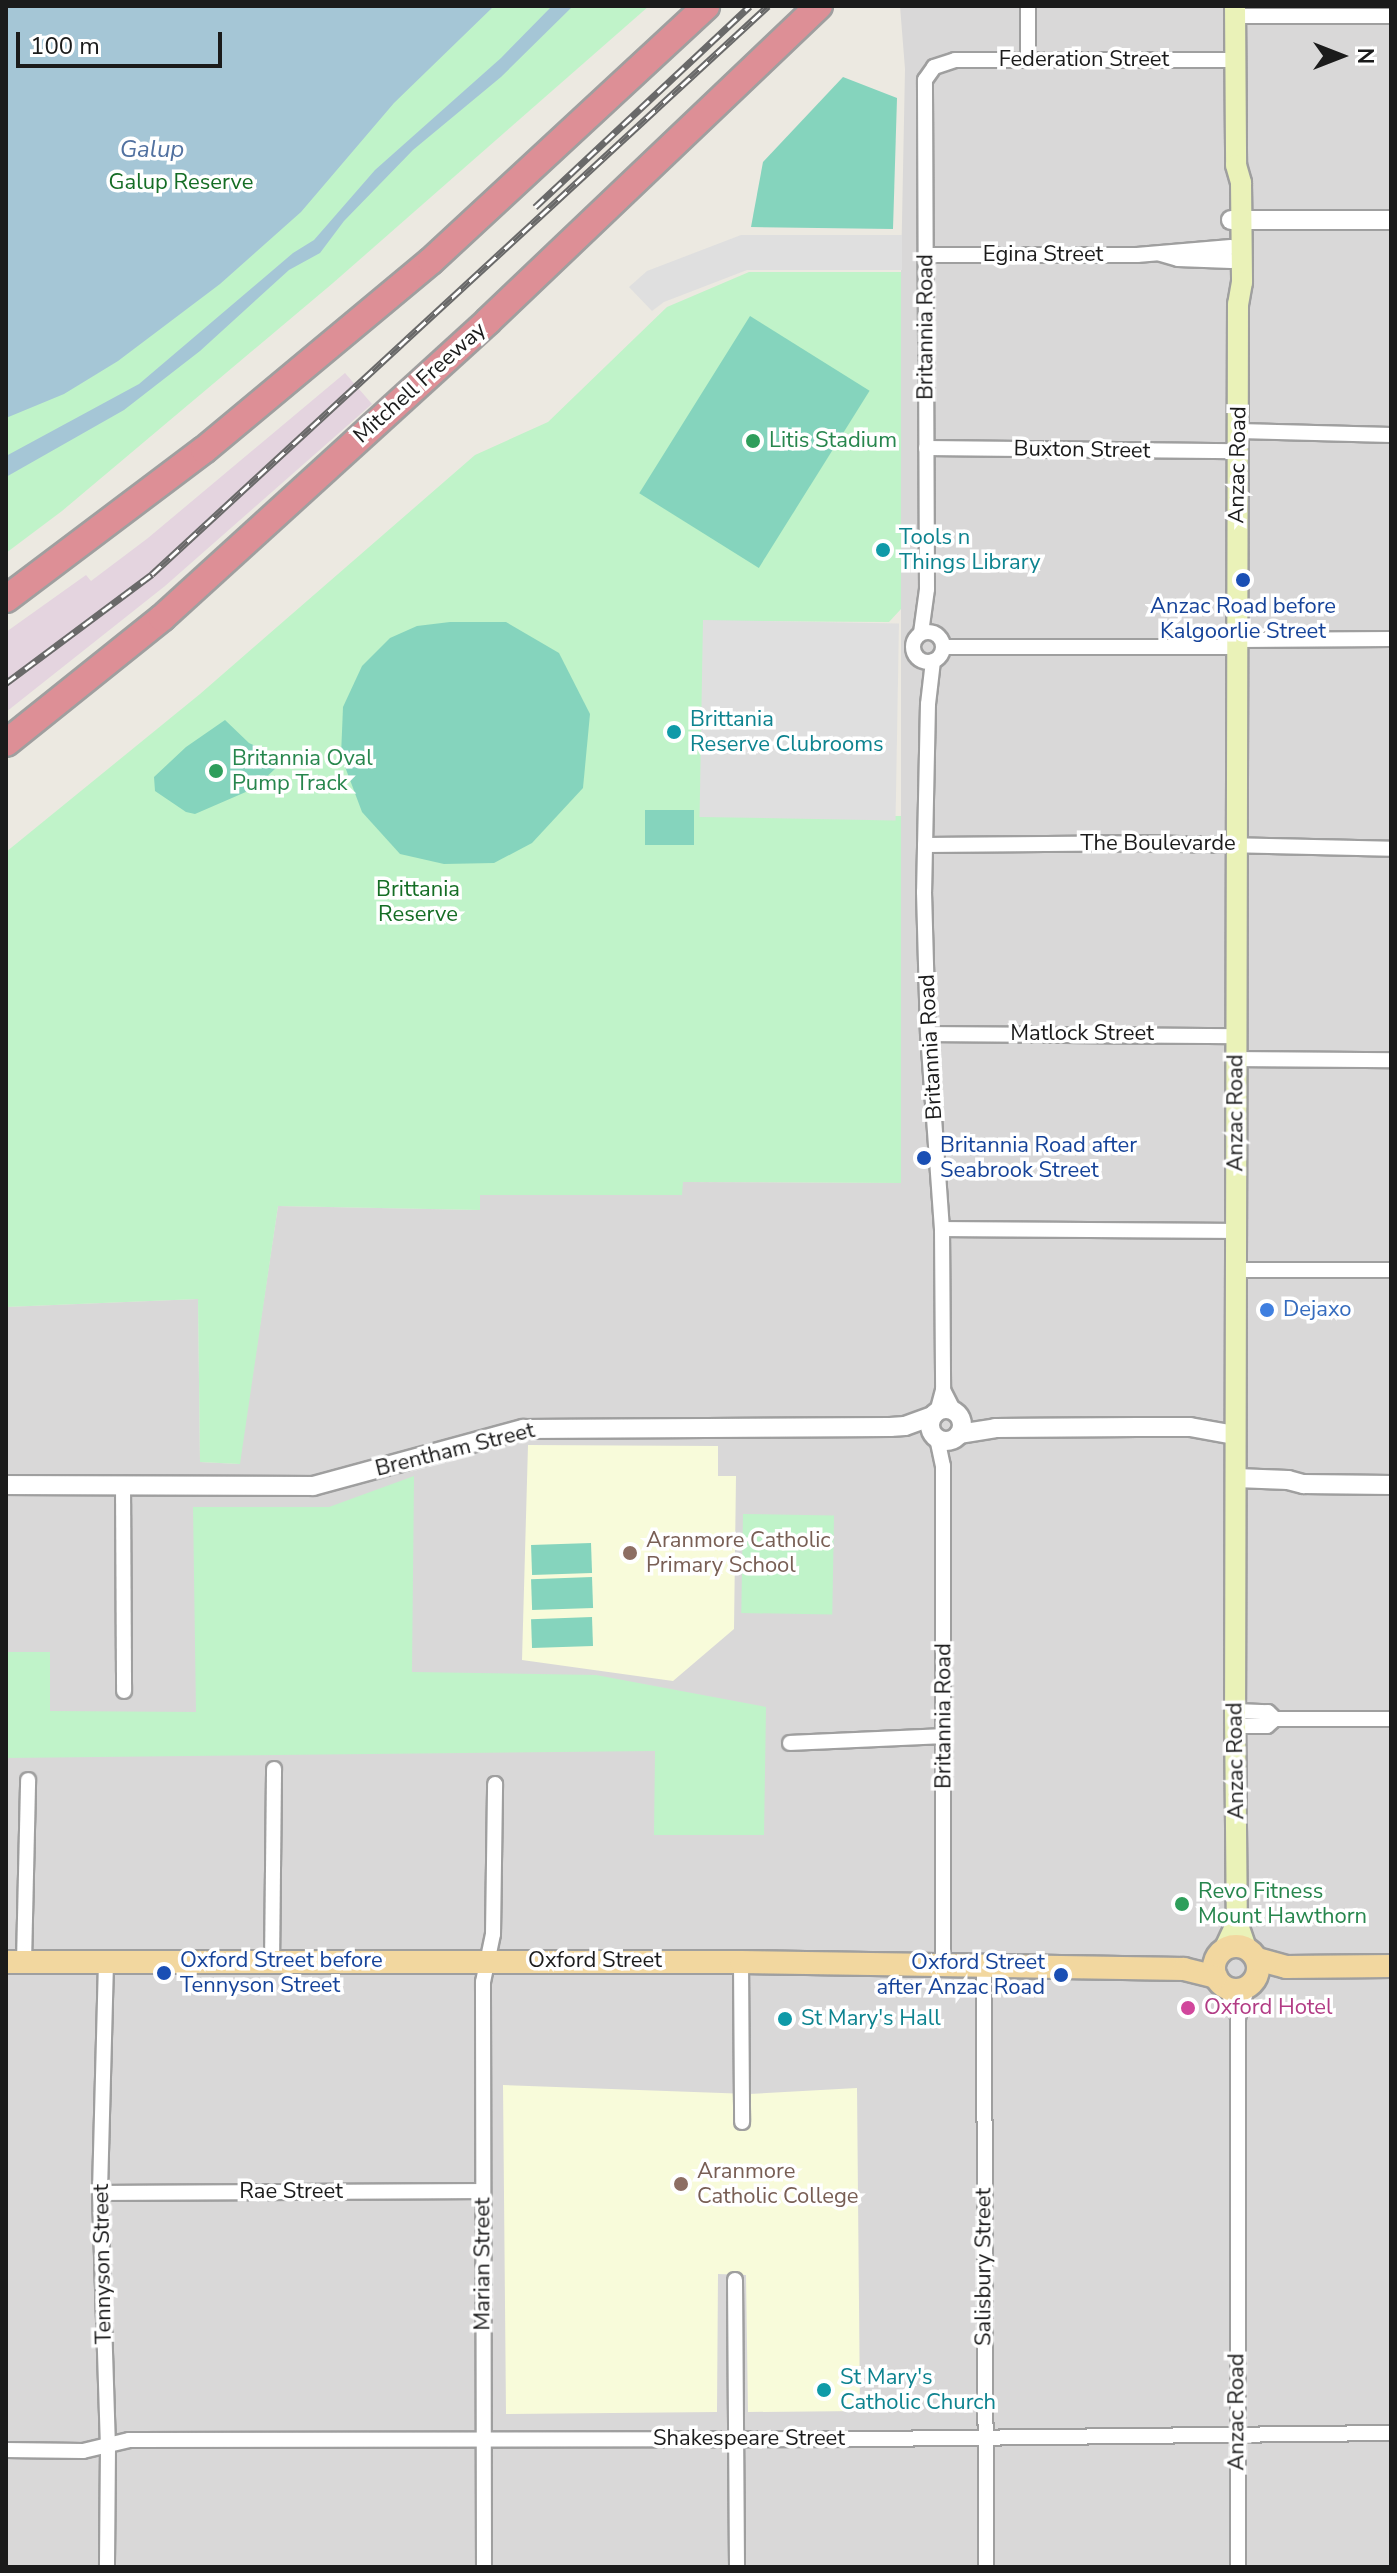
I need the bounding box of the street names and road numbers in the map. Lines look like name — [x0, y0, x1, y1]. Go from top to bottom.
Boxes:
street label: Federation Street — [999, 47, 1169, 73]
street label: Egina Street — [983, 242, 1103, 268]
street label: Britannia Road — [913, 254, 939, 400]
street label: Mitchell Freeway — [349, 317, 491, 449]
street label: Anzac Road — [1224, 406, 1252, 524]
street label: Buxton Street — [1013, 436, 1151, 464]
street label: The Boulevarde — [1080, 831, 1236, 857]
street label: Britannia Road — [914, 974, 948, 1120]
street label: Matlock Street — [1010, 1021, 1154, 1047]
street label: Anzac Road — [1223, 1054, 1249, 1172]
street label: Brentham Street — [373, 1417, 537, 1483]
street label: Britannia Road — [931, 1643, 957, 1789]
street label: Anzac Road — [1222, 1702, 1250, 1820]
street label: Oxford Street — [528, 1948, 662, 1974]
street label: Rae Street — [239, 2179, 343, 2205]
street label: Tennyson Street — [88, 2184, 118, 2344]
street label: Salisbury Street — [971, 2188, 997, 2346]
street label: Marian Street — [470, 2197, 496, 2331]
street label: Anzac Road — [1224, 2353, 1250, 2471]
street label: Shakespeare Street — [653, 2426, 845, 2452]

